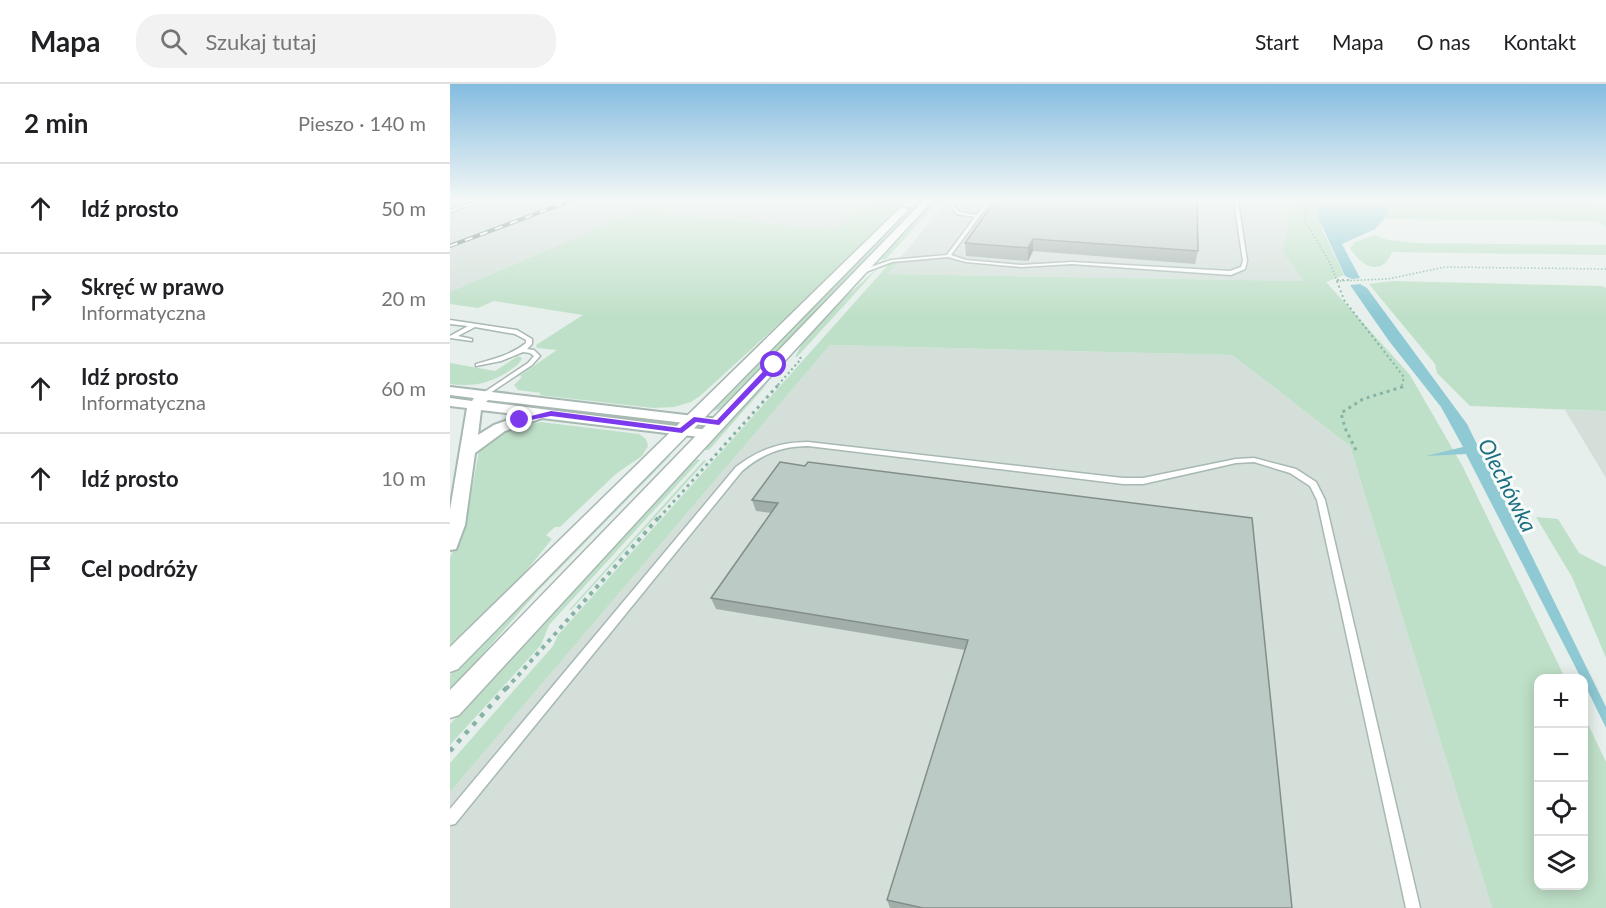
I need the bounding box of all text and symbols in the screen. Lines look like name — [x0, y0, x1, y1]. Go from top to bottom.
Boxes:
search box — [136, 14, 556, 68]
text: Mapa — [30, 24, 100, 58]
icon: search — [157, 25, 190, 58]
text: Szukaj tutaj — [205, 28, 316, 55]
text: Start — [1255, 29, 1299, 54]
text: Mapa — [1332, 29, 1384, 54]
text: O nas — [1417, 29, 1470, 54]
text: Kontakt — [1503, 29, 1576, 54]
text: 2 min — [24, 107, 88, 139]
text: Pieszo · 140 m — [298, 111, 426, 135]
icon: ahead — [24, 192, 57, 225]
text: Idź prosto — [81, 195, 179, 222]
text: 50 m — [381, 196, 426, 220]
text: Skręć w prawo — [81, 273, 224, 300]
icon: right — [24, 282, 57, 315]
text: 20 m — [381, 286, 426, 310]
text: Informatyczna — [81, 300, 206, 324]
route start — [760, 351, 786, 377]
text: Idź prosto — [81, 363, 179, 390]
icon: ahead — [24, 372, 57, 405]
text: 60 m — [381, 376, 426, 400]
text: Informatyczna — [81, 390, 206, 414]
route end — [506, 406, 532, 432]
water label: Olechówka — [1473, 434, 1543, 536]
icon: ahead — [24, 462, 57, 495]
text: Idź prosto — [81, 465, 179, 492]
text: 10 m — [381, 466, 426, 490]
icon: arrive — [24, 552, 57, 585]
text: Cel podróży — [81, 555, 198, 582]
map controls — [1534, 674, 1588, 890]
button: + — [1534, 674, 1588, 728]
button: − — [1534, 728, 1588, 782]
button: locate — [1534, 782, 1588, 836]
button: layers — [1534, 836, 1588, 890]

